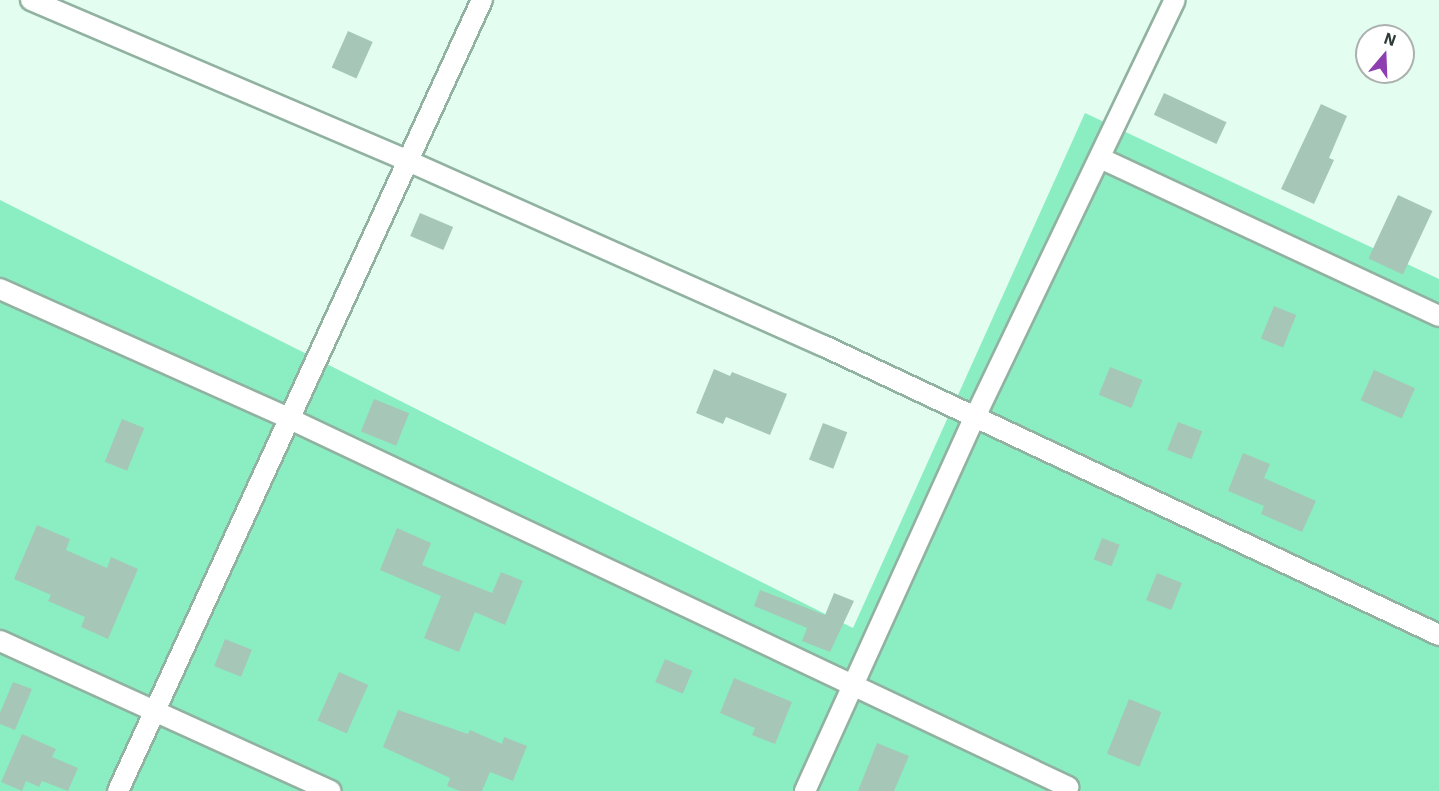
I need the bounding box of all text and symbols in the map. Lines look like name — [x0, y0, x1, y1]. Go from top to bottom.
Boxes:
north arrow — [1355, 24, 1415, 84]
text: N — [1381, 28, 1399, 50]

